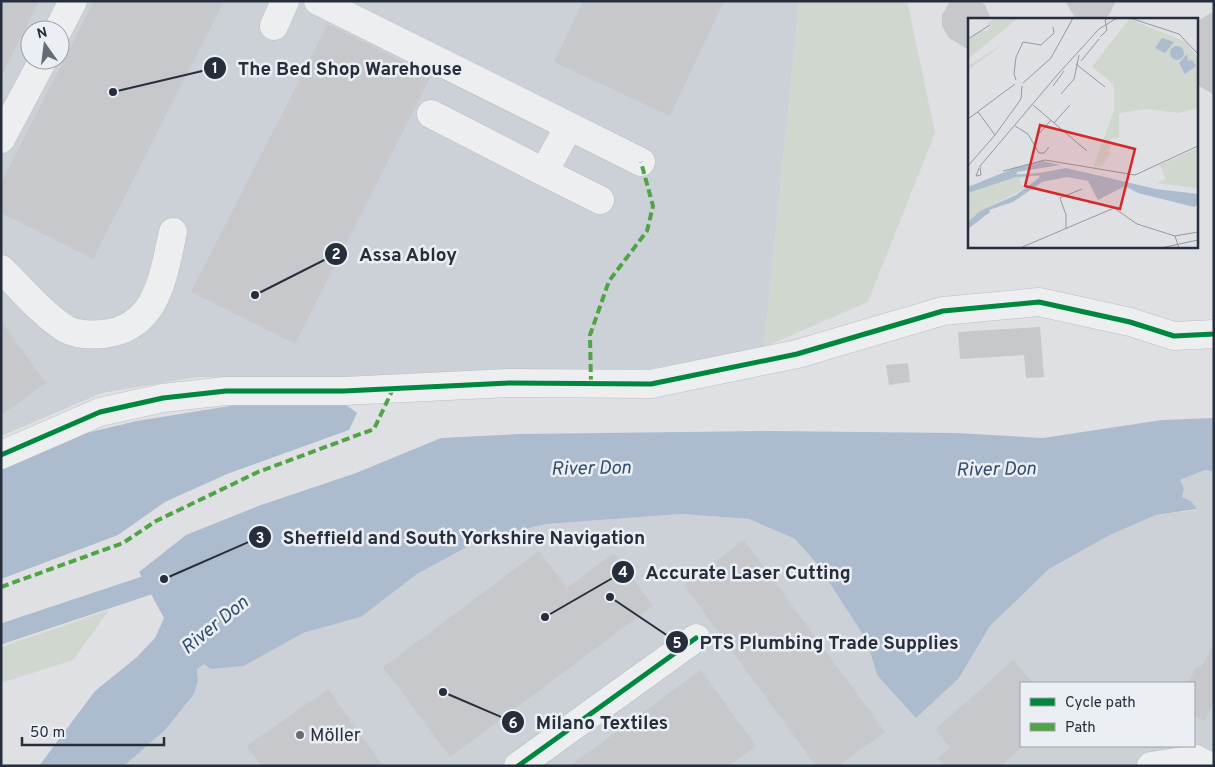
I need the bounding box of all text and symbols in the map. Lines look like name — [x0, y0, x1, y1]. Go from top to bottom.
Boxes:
inset map — [968, 18, 1198, 248]
north arrow — [20, 20, 70, 70]
text: N — [35, 24, 49, 43]
callout: The Bed Shop Warehouse — [203, 51, 472, 85]
text: The Bed Shop Warehouse — [238, 58, 462, 82]
text: 1 — [212, 60, 218, 79]
callout: Assa Abloy — [323, 237, 467, 271]
text: Assa Abloy — [359, 244, 457, 268]
text: 2 — [331, 246, 341, 265]
water label: River Don — [551, 456, 632, 482]
water label: River Don — [956, 457, 1037, 483]
callout: Sheffield and South Yorkshire Navigation — [247, 520, 655, 554]
text: Sheffield and South Yorkshire Navigation — [283, 527, 645, 551]
text: 3 — [256, 530, 265, 549]
callout: Accurate Laser Cutting — [610, 555, 861, 589]
text: Accurate Laser Cutting — [645, 562, 851, 586]
text: 4 — [618, 564, 628, 583]
water label: River Don — [177, 591, 254, 660]
callout: PTS Plumbing Trade Supplies — [665, 625, 969, 659]
text: PTS Plumbing Trade Supplies — [699, 632, 959, 656]
text: 5 — [672, 635, 682, 654]
legend — [1020, 682, 1195, 747]
text: Cycle path — [1065, 694, 1136, 713]
callout: Milano Textiles — [501, 705, 678, 739]
text: Milano Textiles — [536, 712, 668, 736]
scale bar — [22, 714, 165, 746]
text: 6 — [508, 715, 518, 734]
text: Path — [1065, 719, 1096, 738]
text: 50 m — [30, 724, 65, 743]
place label: Möller — [310, 725, 361, 748]
marker: Möller — [294, 729, 306, 741]

